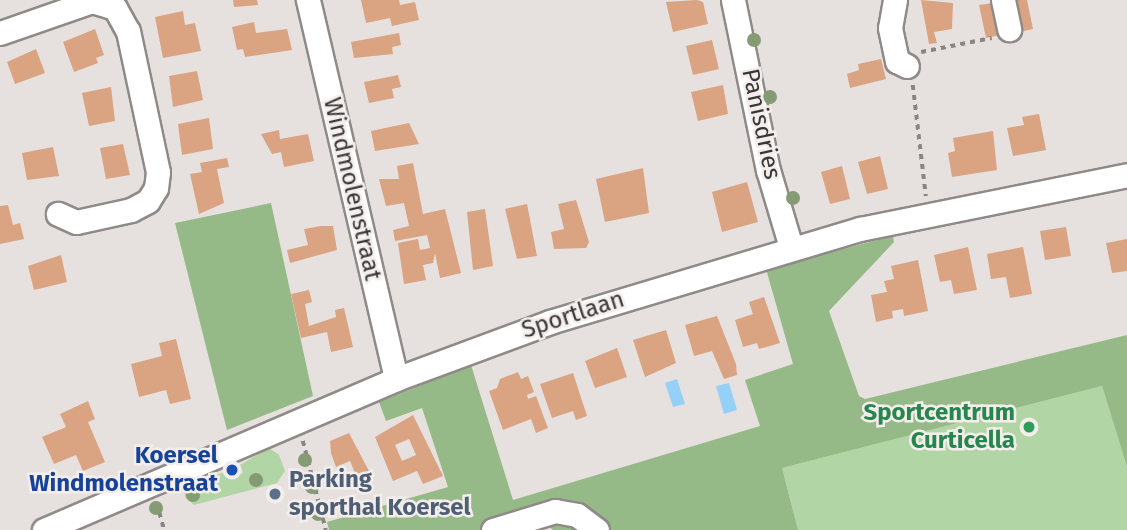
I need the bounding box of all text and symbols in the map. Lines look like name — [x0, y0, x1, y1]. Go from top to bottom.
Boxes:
street label: Panisdries — [735, 66, 787, 182]
street label: Windmolenstraat — [317, 95, 387, 283]
street label: Sportlaan — [518, 285, 628, 345]
place label: Sportcentrum Curticella — [863, 399, 1015, 455]
marker: Sportcentrum Curticella — [1021, 419, 1037, 435]
place label: Koersel Windmolenstraat — [29, 442, 218, 498]
marker: Koersel Windmolenstraat — [224, 462, 240, 478]
place label: Parking sporthal Koersel — [289, 466, 471, 522]
marker: Parking sporthal Koersel — [267, 486, 283, 502]

